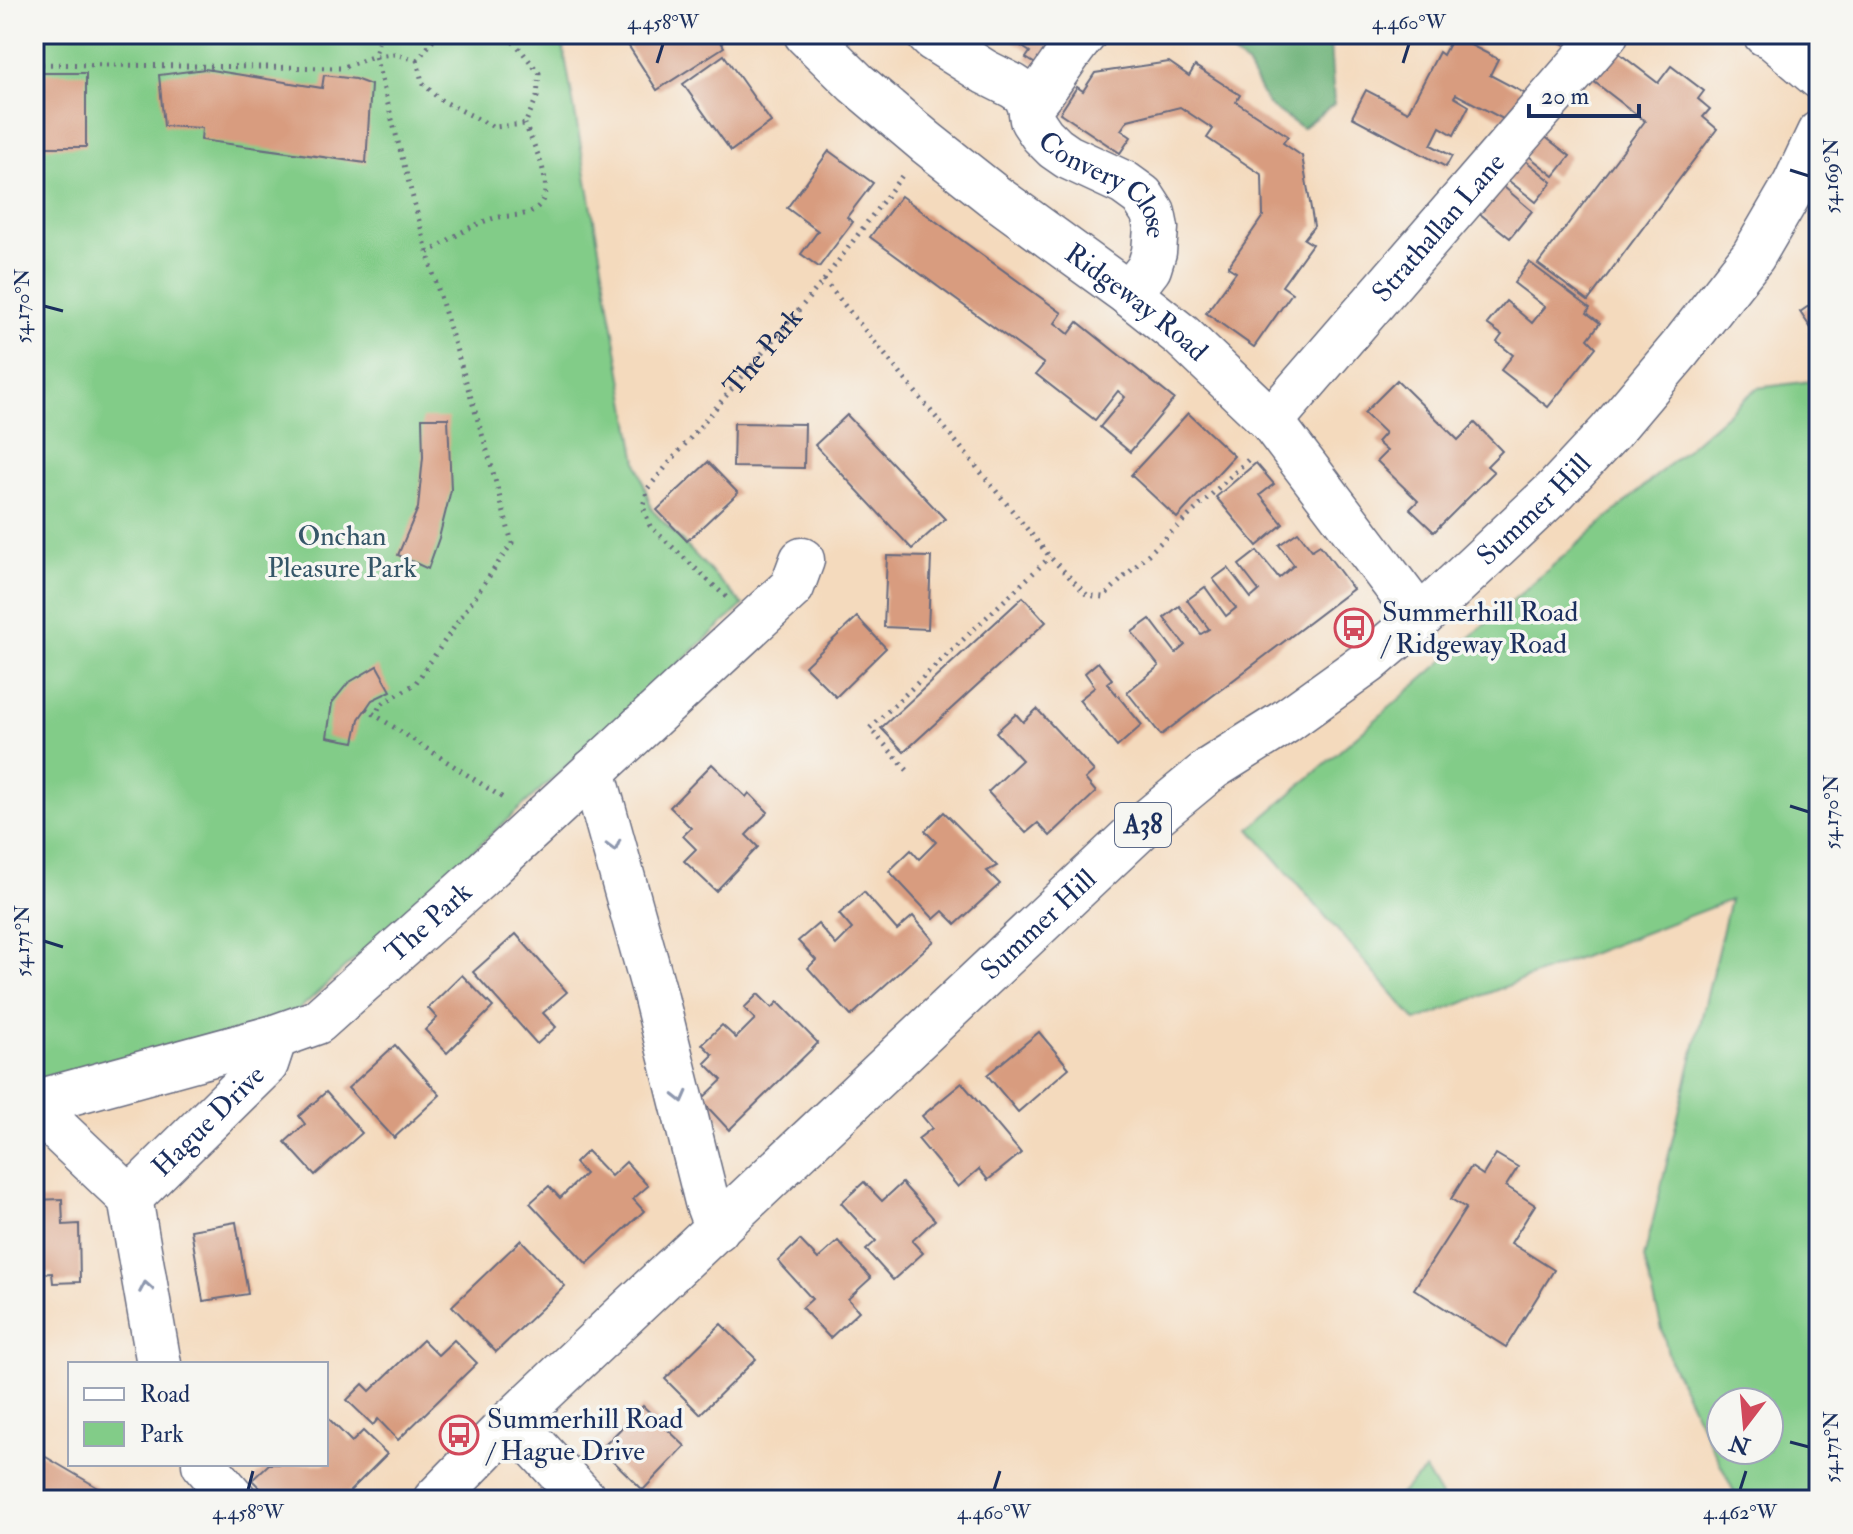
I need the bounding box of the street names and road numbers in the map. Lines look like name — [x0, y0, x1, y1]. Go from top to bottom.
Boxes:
street label: Convery Close — [1030, 123, 1174, 240]
street label: Strathallan Lane — [1364, 145, 1513, 309]
street label: Ridgeway Road — [1058, 236, 1215, 369]
street label: The Park — [716, 301, 810, 403]
street label: Summer Hill — [1469, 446, 1599, 573]
road number: A38 — [1115, 803, 1171, 847]
street label: Summer Hill — [973, 862, 1104, 987]
street label: The Park — [378, 874, 479, 970]
street label: Hague Drive — [145, 1057, 272, 1184]

